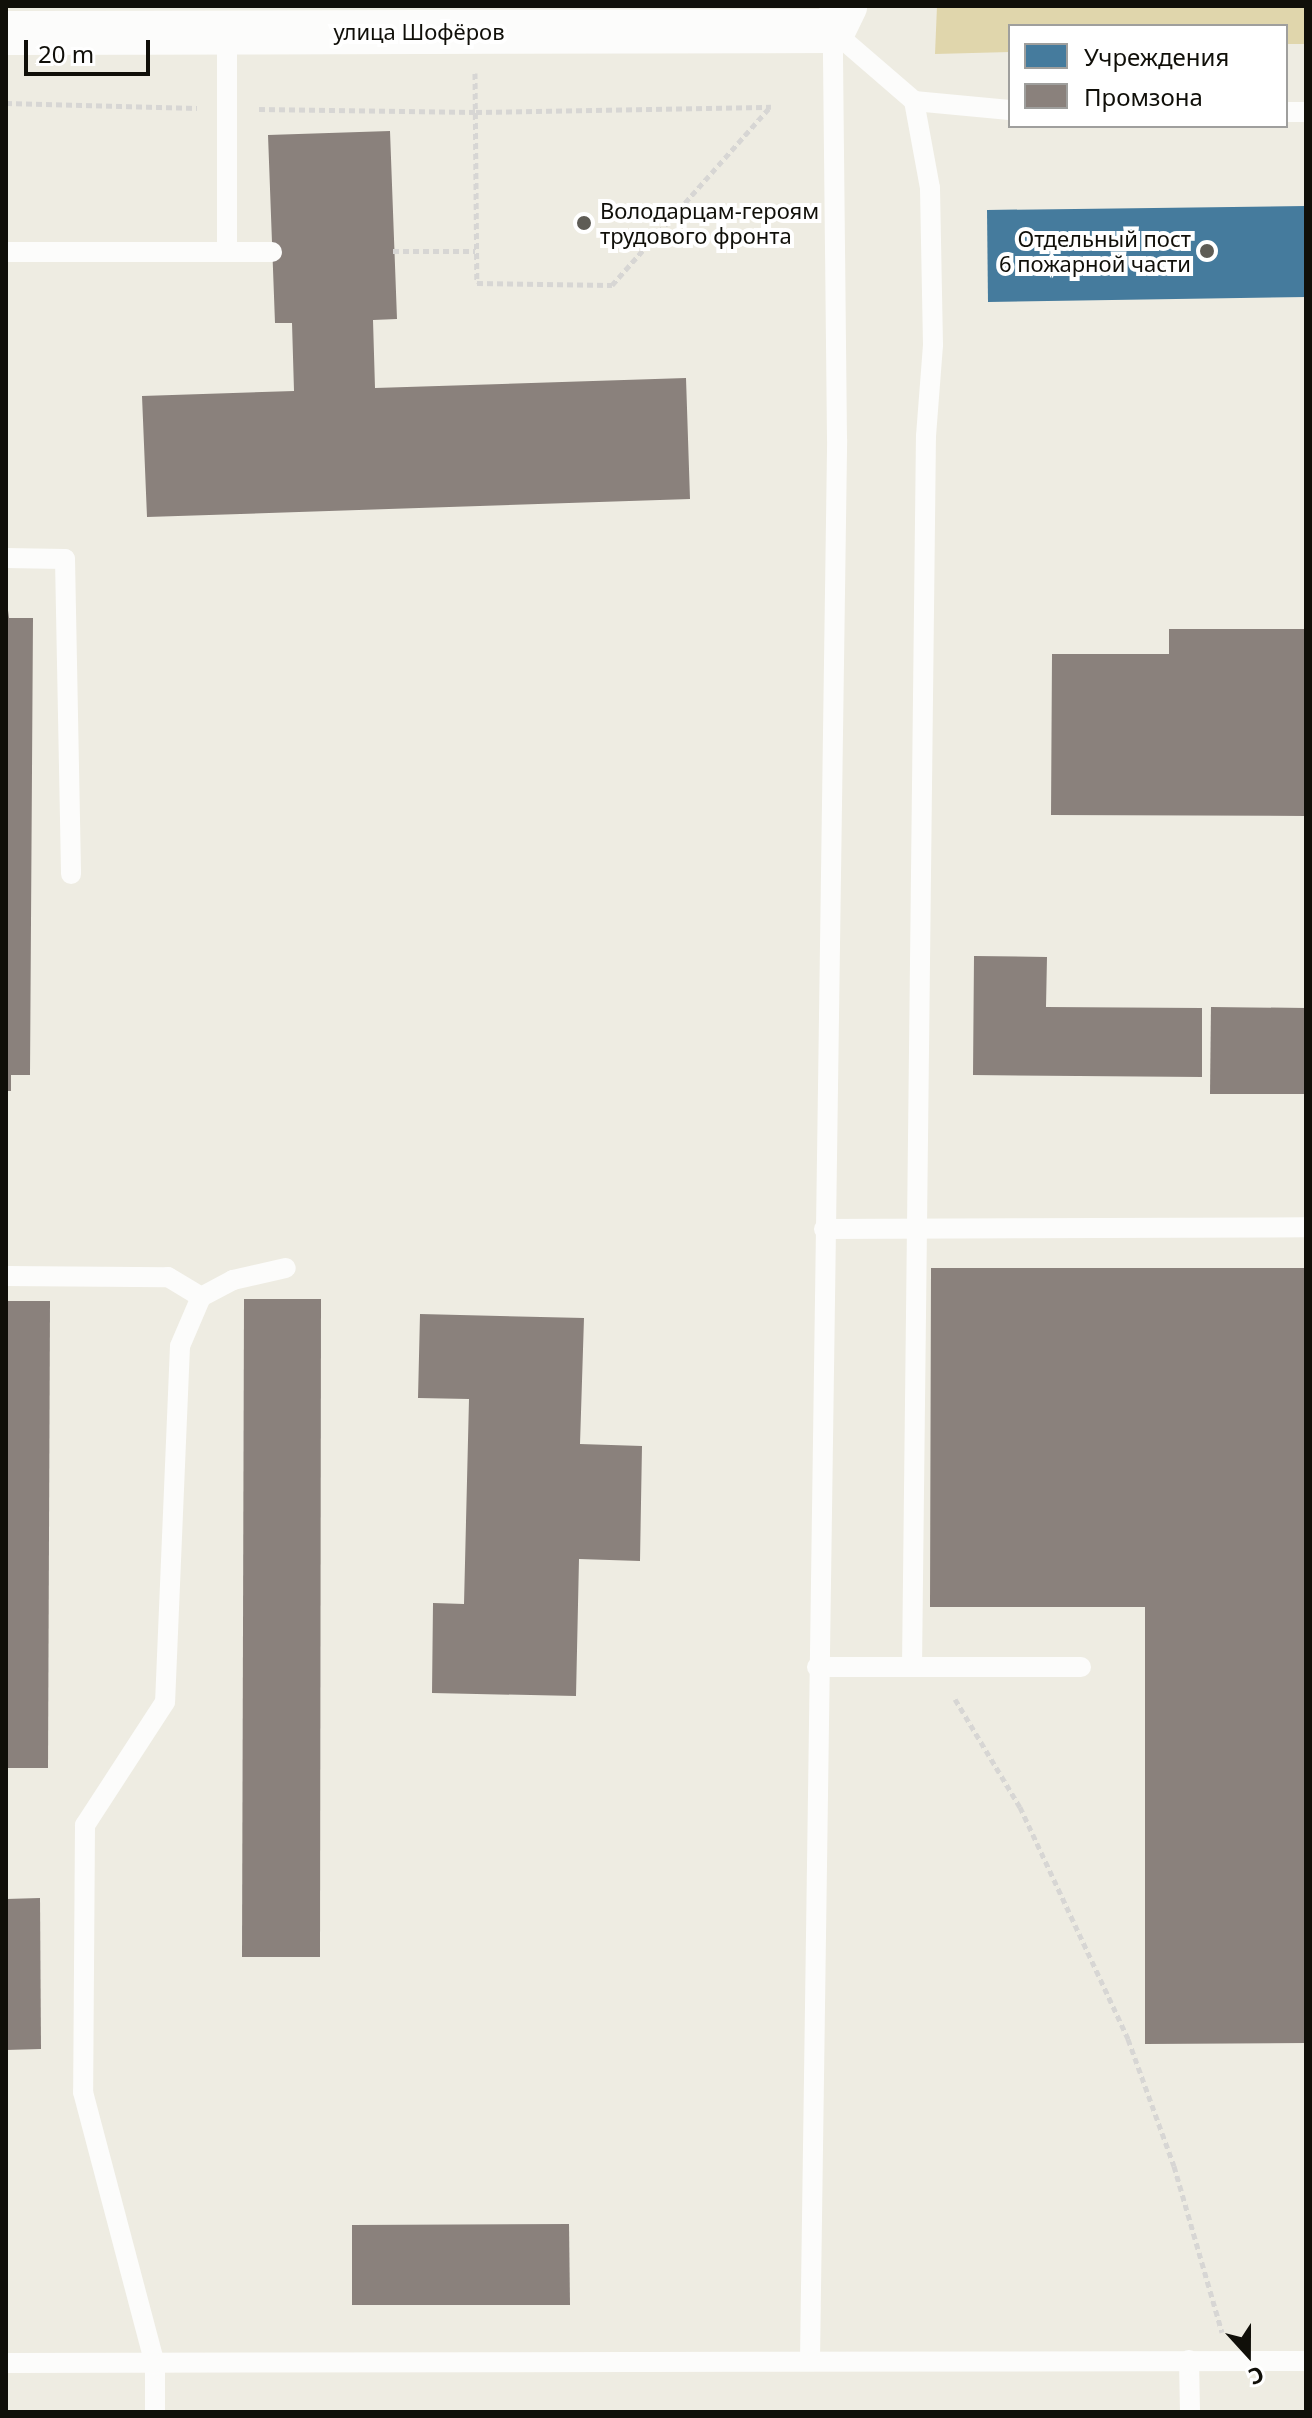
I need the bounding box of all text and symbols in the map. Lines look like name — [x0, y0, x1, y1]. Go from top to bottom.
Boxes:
street label: улица Шофёров — [333, 19, 505, 45]
scale bar — [28, 24, 154, 74]
legend — [1008, 24, 1288, 128]
text: 20 m — [38, 37, 94, 70]
text: Учреждения — [1084, 40, 1229, 73]
text: Промзона — [1084, 80, 1203, 113]
place label: Володарцам-героям трудового фронта — [600, 197, 819, 248]
marker: Володарцам-героям трудового фронта — [575, 214, 593, 232]
place label: Отдельный пост 6 пожарной части — [999, 225, 1191, 276]
marker: Отдельный пост 6 пожарной части — [1198, 242, 1216, 260]
north arrow — [1208, 2314, 1288, 2394]
text: С — [1245, 2360, 1269, 2393]

